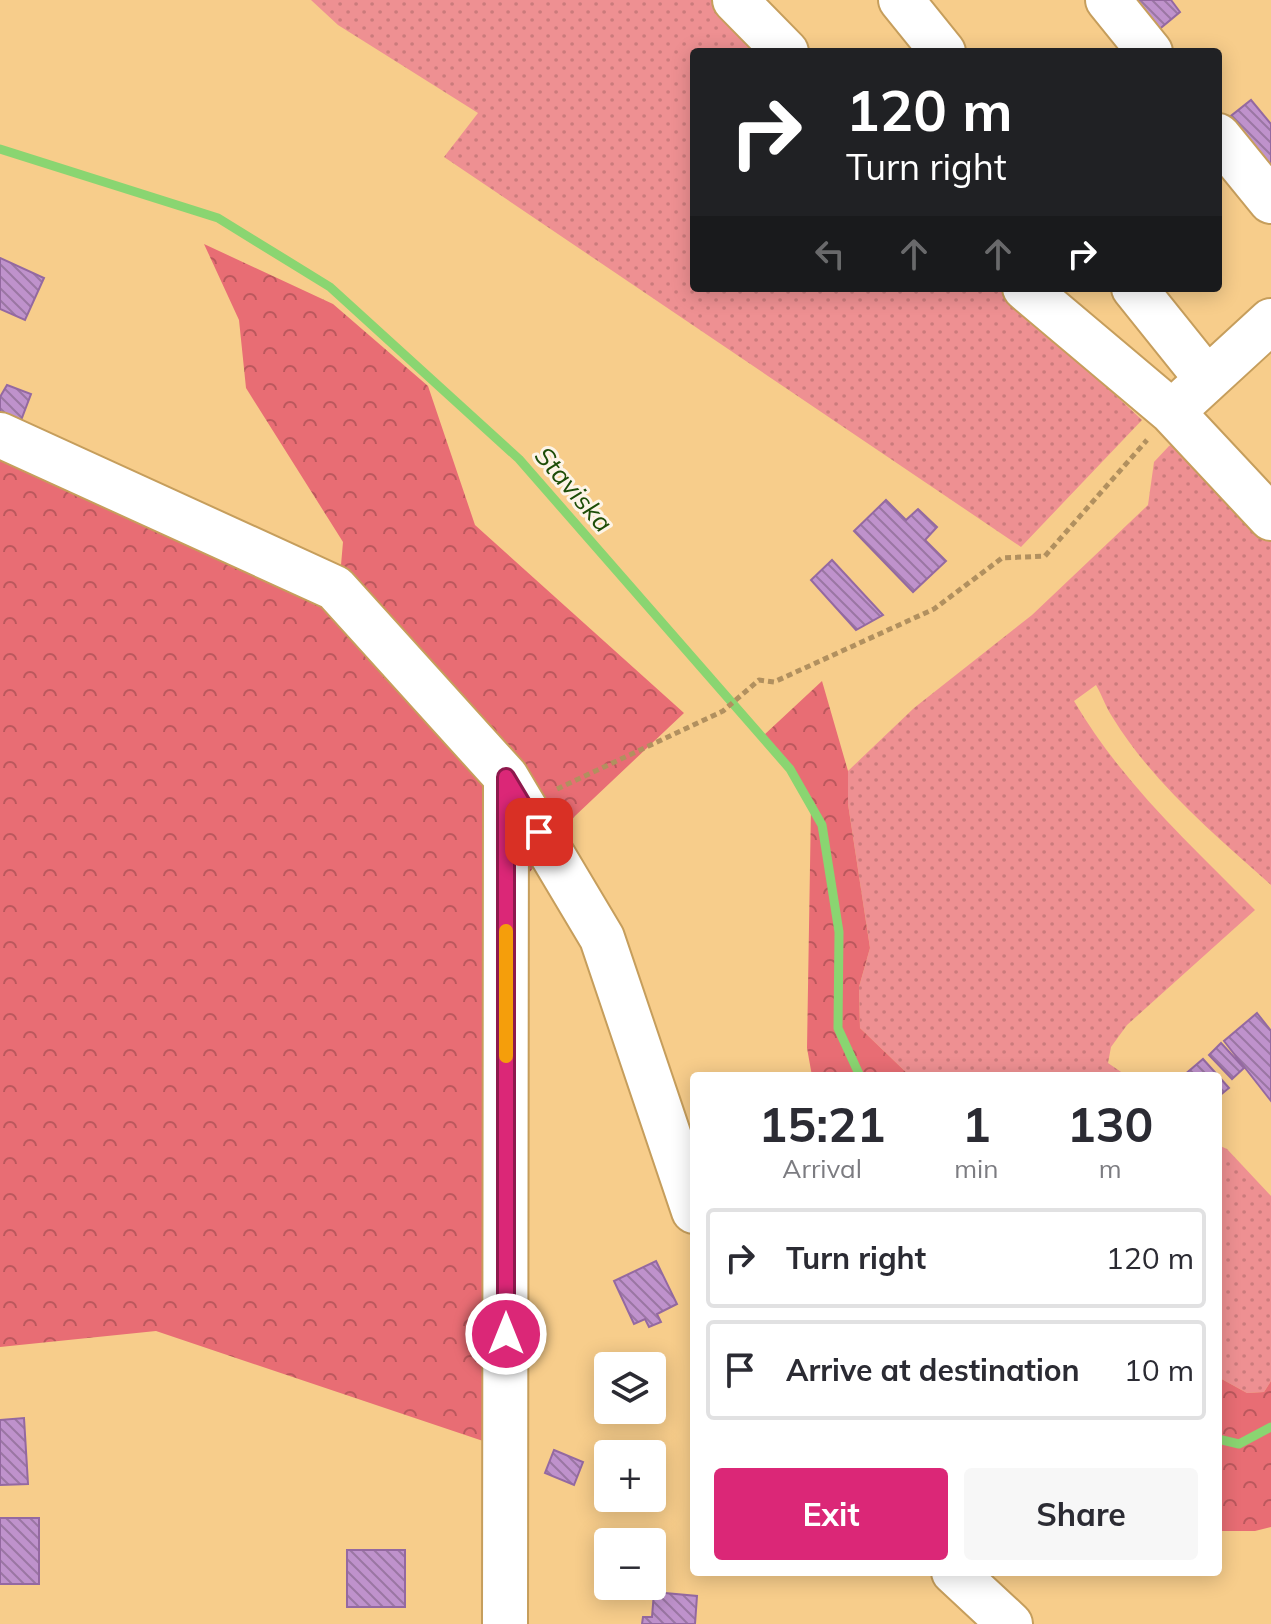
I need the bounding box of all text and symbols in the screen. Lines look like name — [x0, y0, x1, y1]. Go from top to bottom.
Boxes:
text: 120 m — [846, 75, 1013, 145]
icon: right — [714, 80, 818, 184]
text: Turn right — [846, 144, 1007, 189]
icon: left — [808, 232, 852, 276]
icon: ahead — [892, 232, 936, 276]
icon: ahead — [976, 232, 1020, 276]
icon: right — [1060, 232, 1104, 276]
water label: Staviska — [528, 440, 620, 538]
pin — [505, 798, 573, 866]
icon: arrive — [517, 810, 561, 854]
text: 15:21 — [759, 1094, 886, 1154]
text: 1 — [962, 1094, 991, 1154]
text: 130 — [1067, 1094, 1153, 1154]
text: Arrival — [782, 1152, 862, 1185]
text: min — [954, 1152, 998, 1185]
text: m — [1099, 1152, 1122, 1185]
icon: right — [718, 1236, 762, 1280]
text: Turn right — [786, 1239, 926, 1277]
text: 120 m — [1106, 1239, 1194, 1277]
position arrow — [464, 1292, 548, 1376]
icon: arrive — [718, 1348, 762, 1392]
text: Arrive at destination — [786, 1351, 1080, 1389]
text: 10 m — [1124, 1351, 1194, 1389]
map controls — [594, 1352, 666, 1600]
button: layers — [594, 1352, 666, 1424]
button: + — [594, 1440, 666, 1512]
button: Exit — [714, 1468, 948, 1560]
button: Share — [964, 1468, 1198, 1560]
button: − — [594, 1528, 666, 1600]

